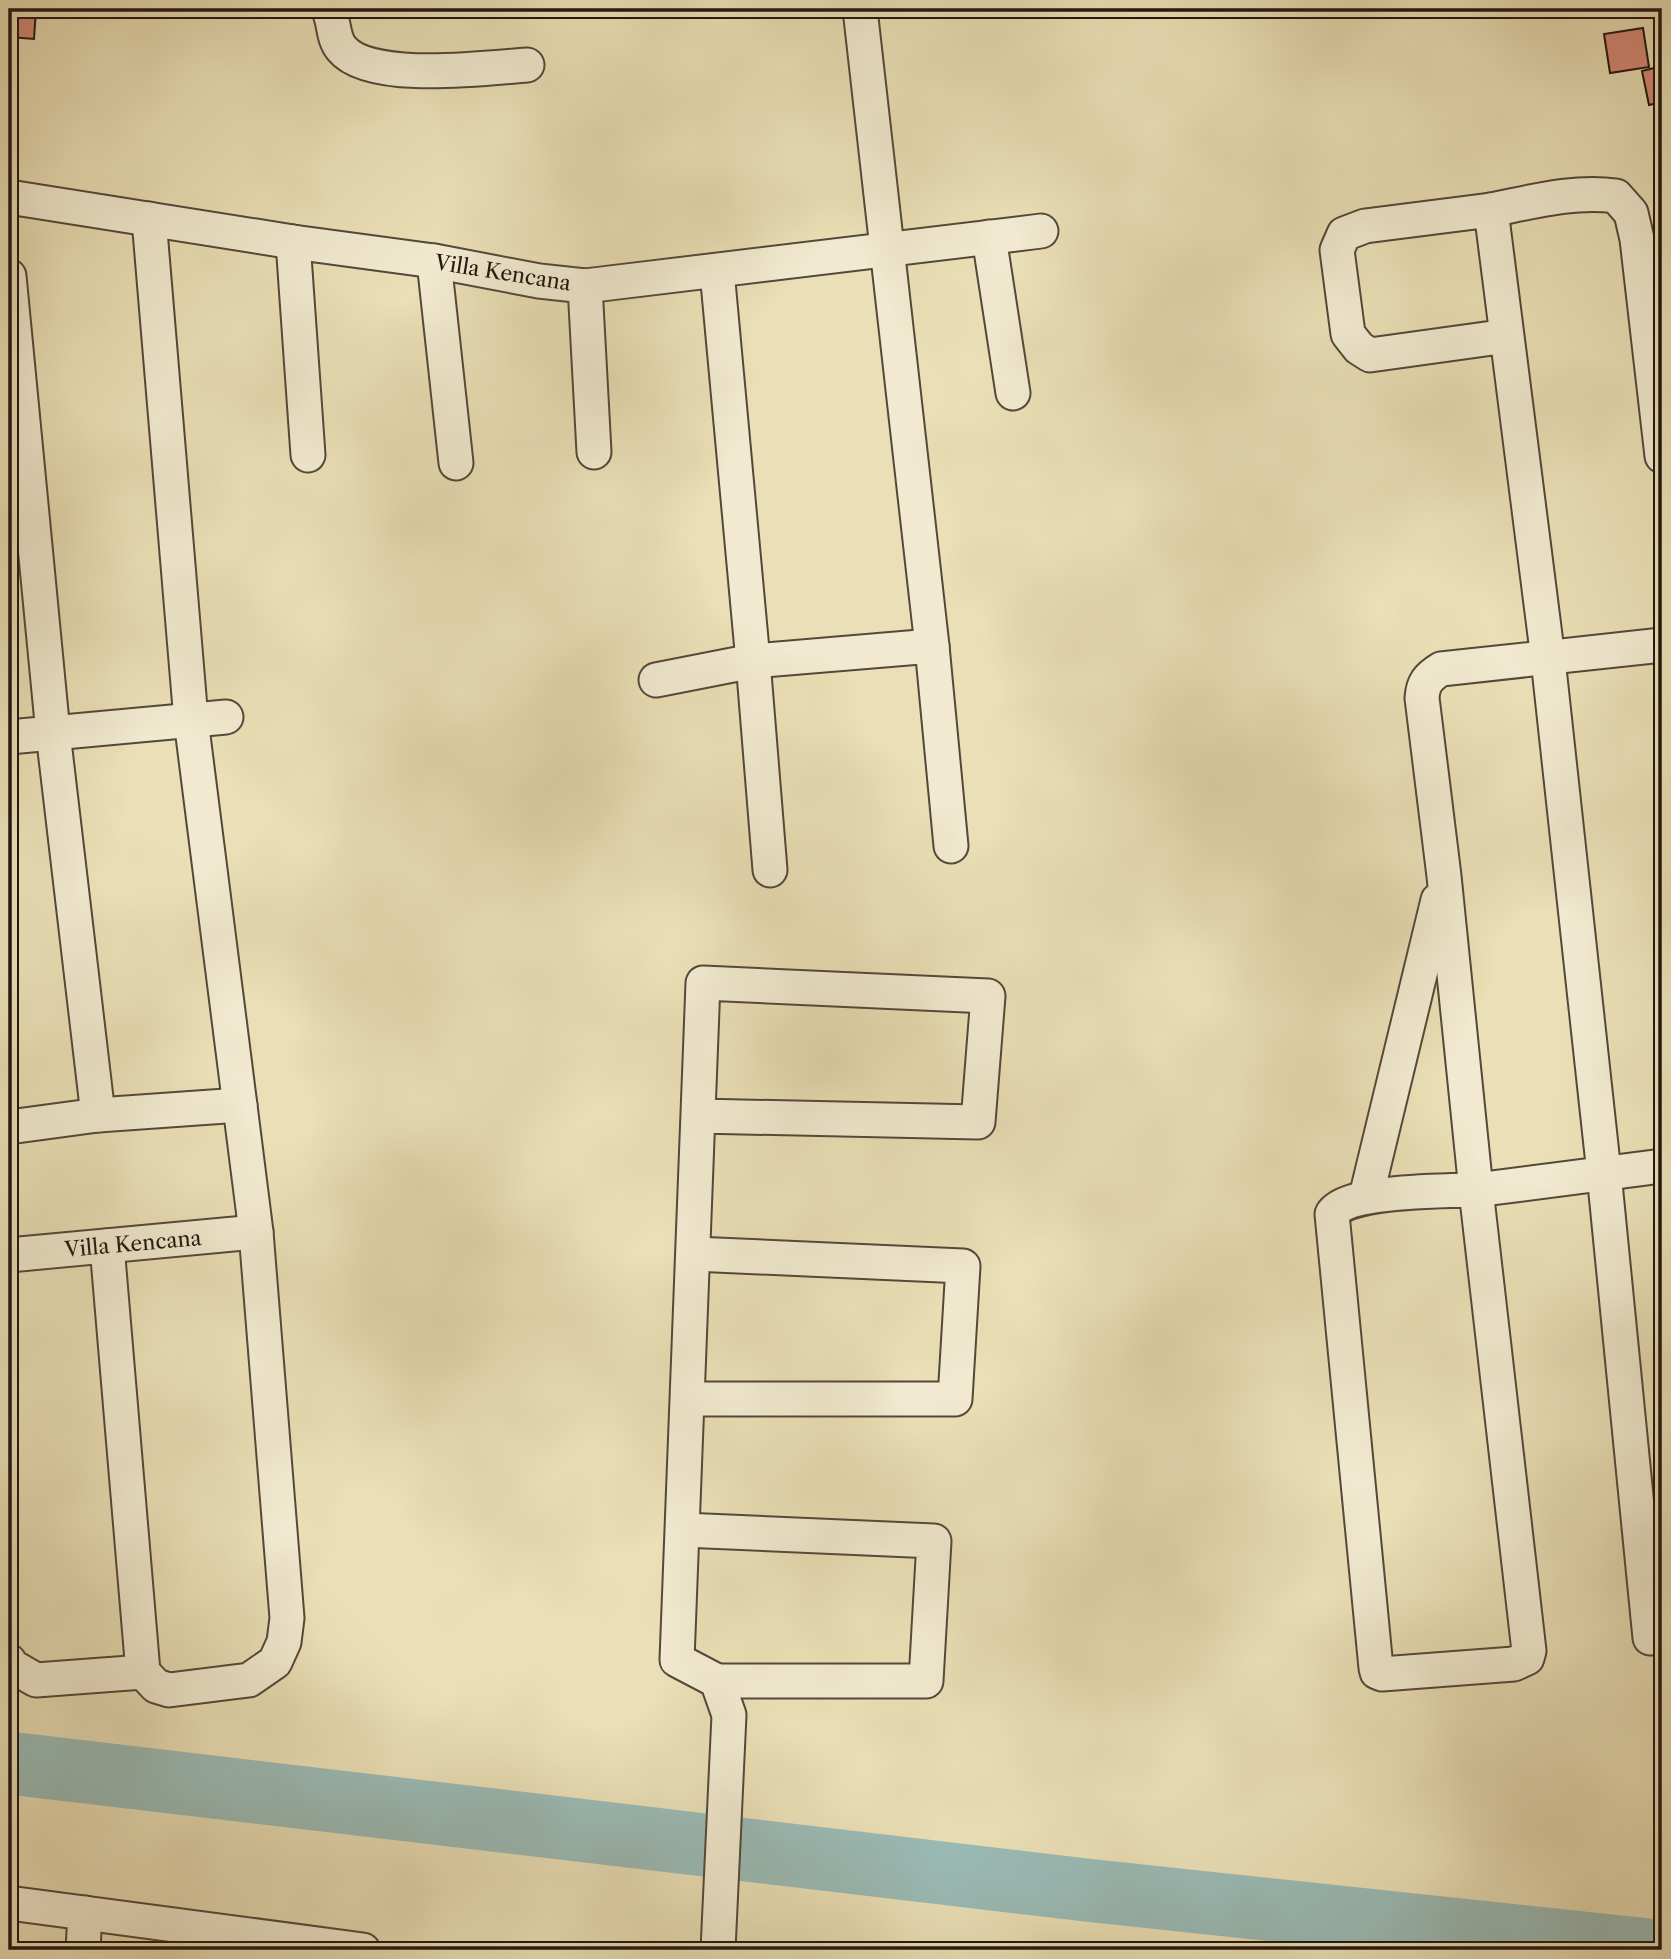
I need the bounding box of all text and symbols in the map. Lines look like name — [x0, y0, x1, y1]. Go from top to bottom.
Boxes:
street label: Villa Kencana — [432, 249, 574, 296]
street label: Villa Kencana — [62, 1225, 203, 1262]

